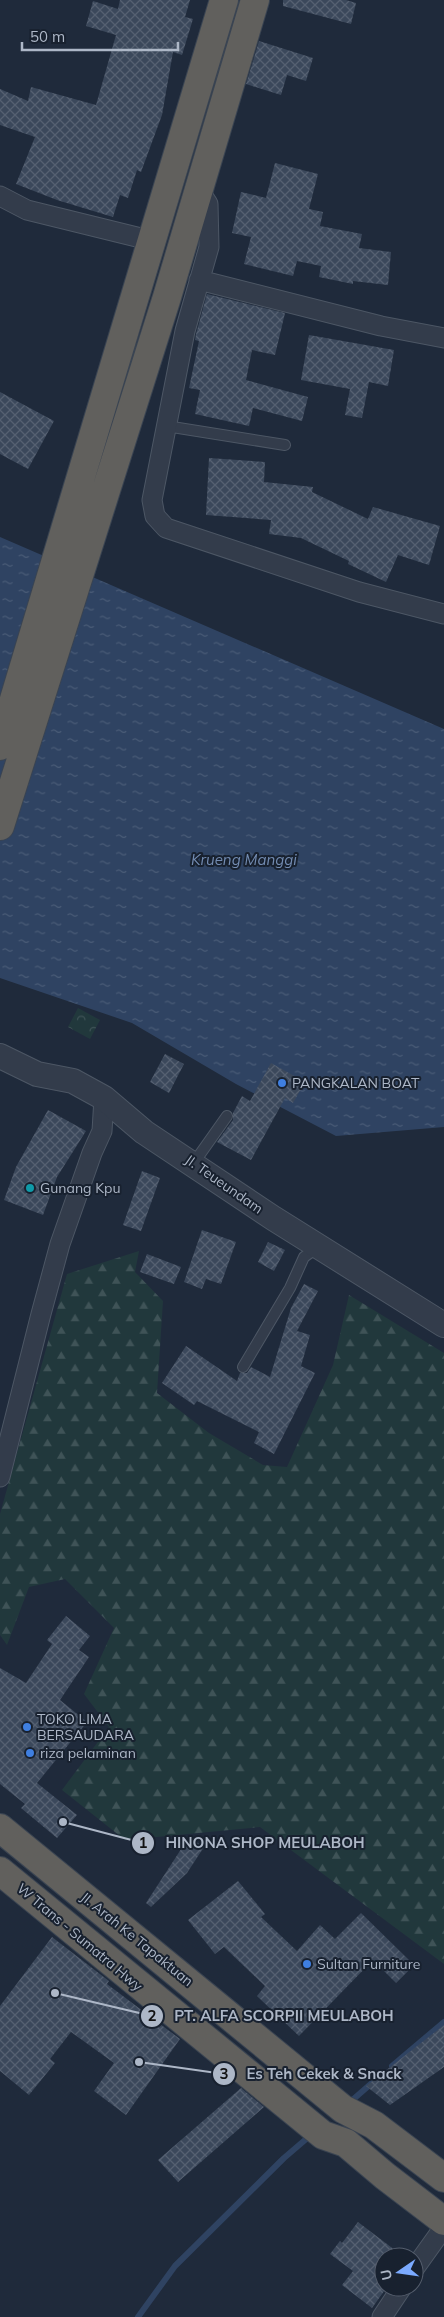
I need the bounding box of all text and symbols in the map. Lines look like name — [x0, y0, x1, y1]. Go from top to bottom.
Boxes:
scale bar — [22, 20, 179, 52]
text: 50 m — [30, 27, 65, 46]
water label: Krueng Manggi — [191, 850, 297, 869]
place label: PANGKALAN BOAT — [292, 1074, 420, 1092]
marker: PANGKALAN BOAT — [276, 1077, 288, 1089]
street label: JI. Teueundam — [182, 1150, 266, 1218]
place label: Gunang Kpu — [40, 1179, 121, 1197]
marker: Gunang Kpu — [24, 1182, 36, 1194]
place label: TOKO LIMA BERSAUDARA — [37, 1710, 135, 1744]
marker: TOKO LIMA BERSAUDARA — [21, 1721, 33, 1733]
place label: riza pelaminan — [40, 1744, 136, 1762]
marker: riza pelaminan — [24, 1747, 36, 1759]
callout: HINONA SHOP MEULABOH — [130, 1828, 374, 1858]
text: 1 — [138, 1833, 148, 1852]
text: HINONA SHOP MEULABOH — [165, 1833, 365, 1852]
street label: W Trans - Sumatra Hwy — [14, 1879, 147, 1995]
street label: JI. Arah Ke Tapaktuan — [77, 1888, 197, 1990]
place label: Sultan Furniture — [317, 1955, 420, 1973]
marker: Sultan Furniture — [301, 1958, 313, 1970]
callout: PT. ALFA SCORPII MEULABOH — [140, 2001, 404, 2031]
text: 2 — [147, 2006, 157, 2025]
text: PT. ALFA SCORPII MEULABOH — [174, 2006, 394, 2025]
callout: Es Teh Cekek & Snack — [212, 2059, 412, 2089]
text: 3 — [219, 2064, 229, 2083]
text: Es Teh Cekek & Snack — [247, 2064, 402, 2083]
north arrow — [374, 2247, 424, 2297]
text: U — [376, 2268, 396, 2282]

